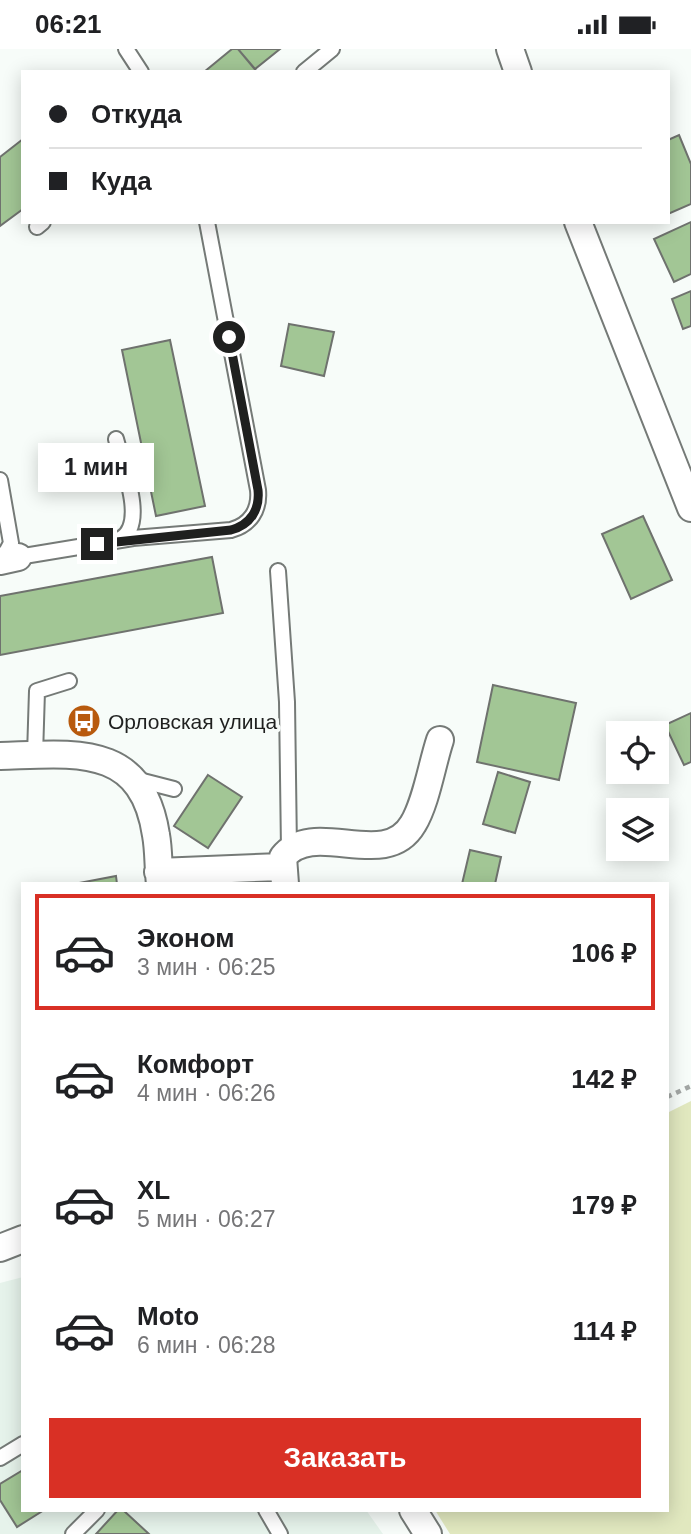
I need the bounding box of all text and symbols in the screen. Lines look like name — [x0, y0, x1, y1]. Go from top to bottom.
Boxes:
text: 06:21 — [35, 9, 102, 39]
text: Откуда — [91, 99, 182, 129]
text: Куда — [91, 166, 152, 196]
route start — [213, 321, 245, 353]
callout: 1 мин — [39, 442, 155, 491]
text: 1 мин — [64, 454, 128, 480]
route end — [81, 528, 113, 560]
bus stop icon: Орловская улица — [65, 702, 103, 740]
place label: Орловская улица — [108, 710, 277, 733]
map controls — [606, 721, 669, 861]
button: locate — [606, 721, 669, 784]
button: layers — [606, 798, 669, 861]
icon: car — [53, 921, 116, 984]
text: Эконом — [137, 923, 235, 953]
text: 106 ₽ — [571, 938, 637, 968]
text: 3 мин · 06:25 — [137, 954, 276, 980]
icon: car — [53, 1047, 116, 1110]
text: Комфорт — [137, 1049, 254, 1079]
text: 142 ₽ — [571, 1064, 637, 1094]
text: 4 мин · 06:26 — [137, 1080, 276, 1106]
icon: car — [53, 1173, 116, 1236]
text: XL — [137, 1175, 170, 1205]
text: 179 ₽ — [571, 1190, 637, 1220]
text: 5 мин · 06:27 — [137, 1206, 276, 1232]
icon: car — [53, 1299, 116, 1362]
text: Moto — [137, 1301, 199, 1331]
text: 114 ₽ — [573, 1316, 637, 1346]
text: 6 мин · 06:28 — [137, 1332, 276, 1358]
button: Заказать — [49, 1418, 641, 1498]

